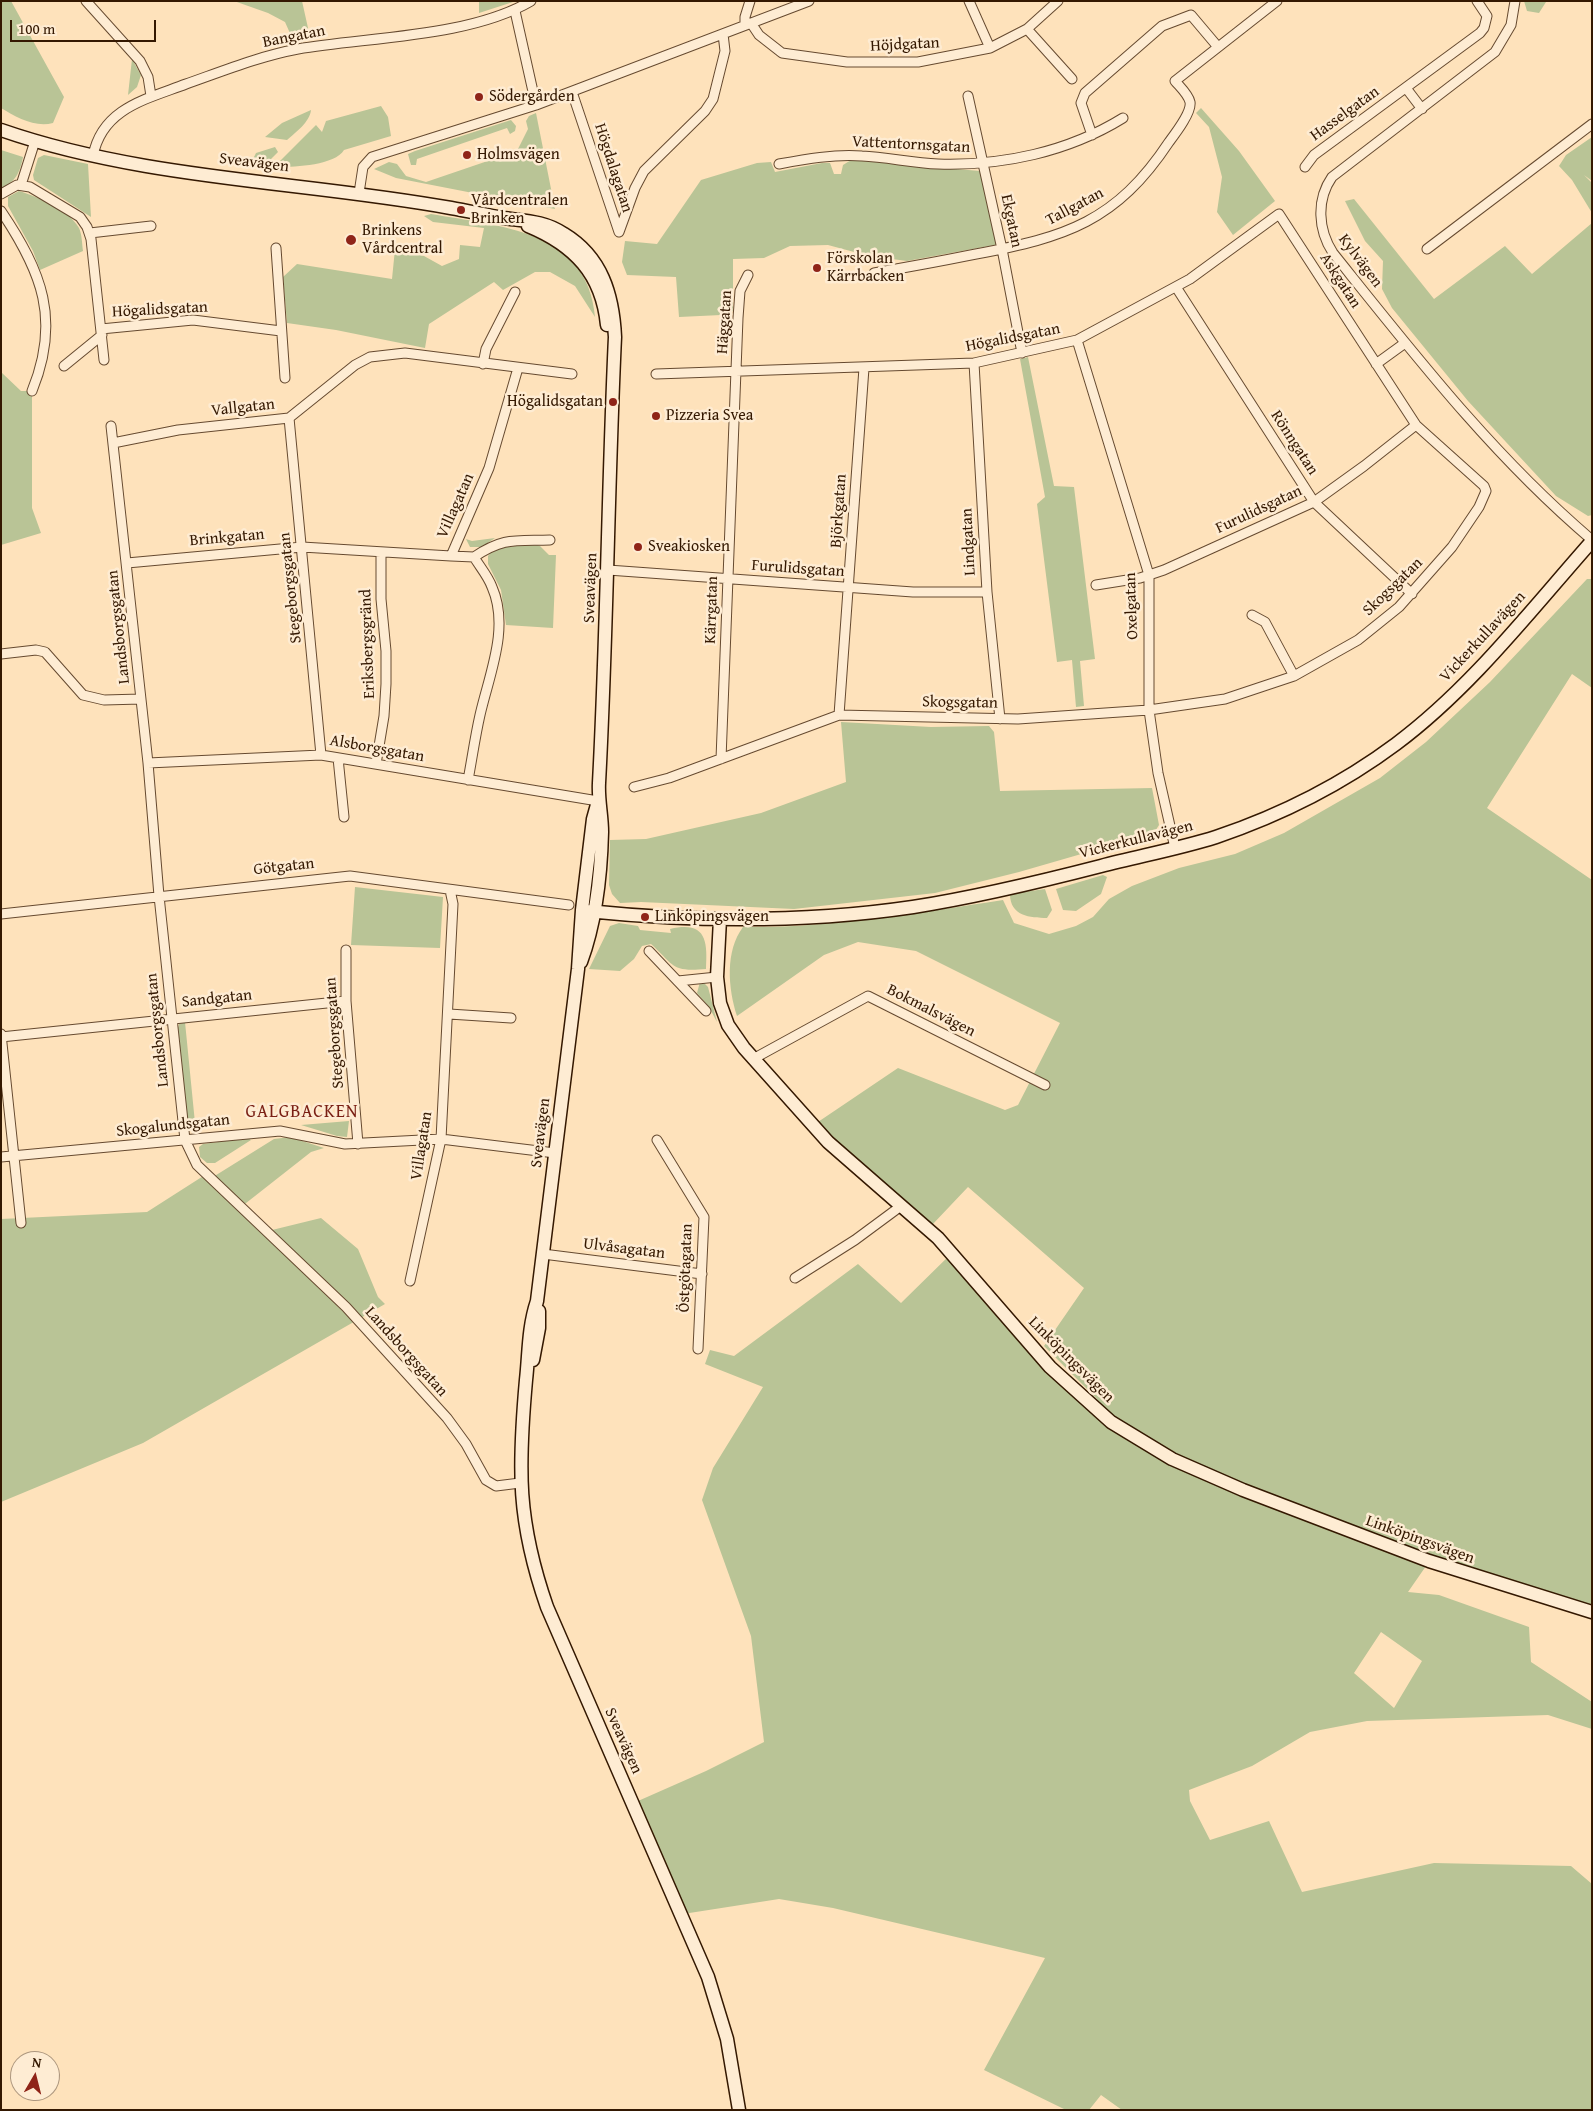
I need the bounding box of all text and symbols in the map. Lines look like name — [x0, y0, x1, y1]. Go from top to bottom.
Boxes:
scale bar — [12, 10, 159, 42]
text: 100 m — [18, 18, 55, 39]
street label: Bangatan — [261, 22, 327, 52]
street label: Höjdgatan — [870, 34, 940, 56]
street label: Hasselgatan — [1307, 83, 1383, 145]
place label: Södergården — [489, 87, 575, 107]
marker: Södergården — [473, 91, 485, 103]
street label: Högdalagatan — [590, 121, 636, 215]
street label: Vattentornsgatan — [851, 132, 971, 158]
place label: Holmsvägen — [477, 145, 560, 165]
street label: Sveavägen — [218, 149, 290, 177]
marker: Holmsvägen — [461, 149, 473, 161]
street label: Tallgatan — [1043, 184, 1107, 230]
place label: Vårdcentralen Brinken — [471, 191, 568, 229]
street label: Ekgatan — [996, 193, 1026, 249]
marker: Vårdcentralen Brinken — [455, 204, 467, 216]
place label: Brinkens Vårdcentral — [362, 221, 443, 259]
street label: Kylvägen — [1334, 230, 1386, 292]
marker: Brinkens Vårdcentral — [344, 233, 358, 247]
place label: Förskolan Kärrbacken — [827, 249, 904, 287]
street label: Askgatan — [1315, 250, 1365, 312]
marker: Förskolan Kärrbacken — [811, 262, 823, 274]
street label: Häggatan — [713, 289, 737, 355]
street label: Högalidsgatan — [112, 298, 208, 322]
street label: Högalidsgatan — [964, 319, 1062, 357]
place label: Högalidsgatan — [507, 392, 603, 412]
street label: Vallgatan — [210, 395, 276, 421]
marker: Högalidsgatan — [607, 396, 619, 408]
place label: Pizzeria Svea — [666, 406, 753, 426]
street label: Rönngatan — [1266, 407, 1322, 479]
marker: Pizzeria Svea — [650, 410, 662, 422]
street label: Villagatan — [433, 470, 479, 542]
street label: Björkgatan — [827, 473, 851, 549]
street label: Furulidsgatan — [1213, 482, 1305, 538]
street label: Lindgatan — [958, 508, 980, 576]
street label: Brinkgatan — [189, 525, 265, 551]
street label: Stegeborgsgatan — [276, 532, 306, 644]
place label: Sveakiosken — [648, 537, 730, 557]
marker: Sveakiosken — [632, 541, 644, 553]
street label: Sveavägen — [580, 553, 602, 623]
street label: Skogsgatan — [1359, 554, 1427, 620]
street label: Furulidsgatan — [751, 556, 845, 582]
street label: Landsborgsgatan — [103, 569, 135, 685]
street label: Oxelgatan — [1121, 572, 1143, 640]
street label: Kärrgatan — [701, 576, 723, 644]
street label: Vickerkullavägen — [1436, 588, 1530, 686]
street label: Eriksbergsgränd — [356, 589, 380, 699]
street label: Skogsgatan — [922, 693, 998, 713]
street label: Alsborgsgatan — [328, 731, 426, 767]
street label: Vickerkullavägen — [1077, 817, 1195, 863]
street label: Götgatan — [253, 854, 315, 880]
place label: Linköpingsvägen — [655, 907, 769, 927]
marker: Linköpingsvägen — [639, 911, 651, 923]
street label: Landsborgsgatan — [142, 972, 174, 1088]
street label: Stegeborgsgatan — [322, 977, 348, 1089]
street label: Bokmalsvägen — [884, 980, 978, 1042]
street label: Sandgatan — [181, 986, 253, 1012]
street label: Sveavägen — [527, 1097, 555, 1169]
district label: GALGBACKEN — [244, 1101, 360, 1123]
street label: Skogalundsgatan — [115, 1110, 231, 1142]
street label: Villagatan — [407, 1110, 437, 1182]
street label: Östgötagatan — [675, 1223, 697, 1313]
street label: Ulvåsagatan — [582, 1234, 666, 1264]
street label: Landsborgsgatan — [361, 1303, 451, 1401]
street label: Linköpingsvägen — [1024, 1313, 1118, 1407]
street label: Linköpingsvägen — [1363, 1511, 1477, 1569]
street label: Sveavägen — [600, 1705, 646, 1777]
north arrow — [10, 2051, 60, 2101]
text: N — [31, 2052, 43, 2073]

